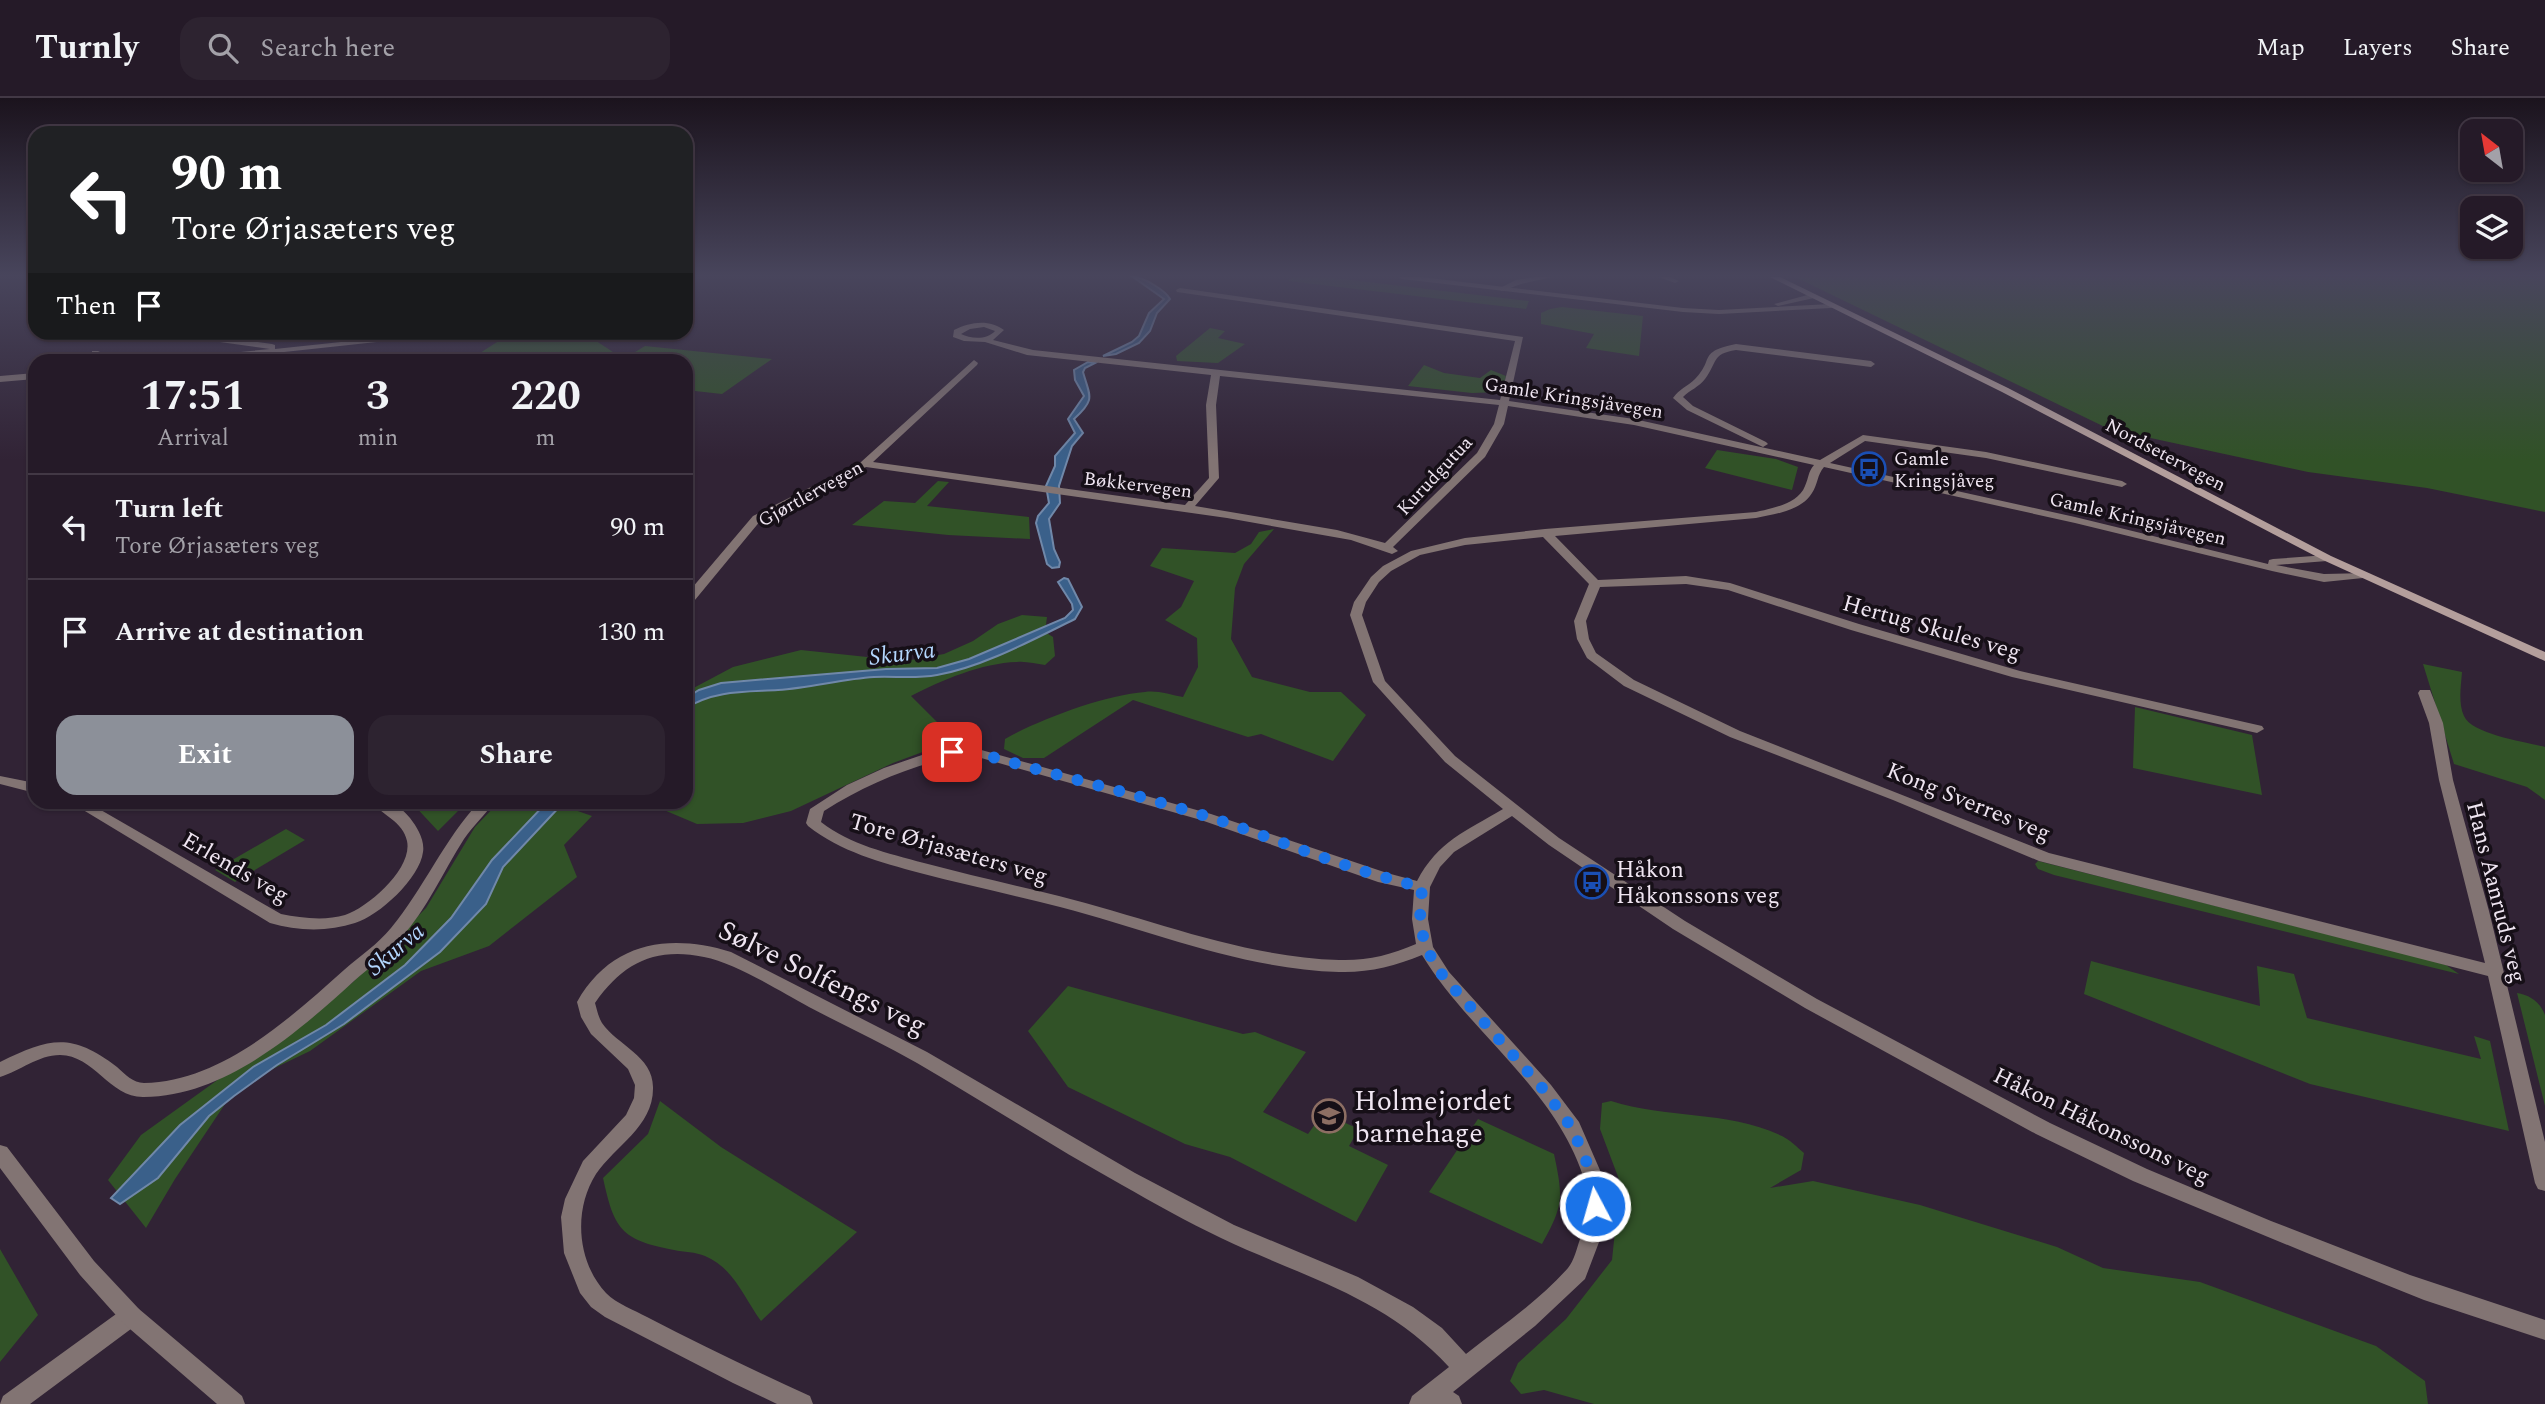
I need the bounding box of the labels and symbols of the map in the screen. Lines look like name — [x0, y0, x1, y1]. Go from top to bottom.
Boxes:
north arrow — [2460, 119, 2524, 182]
street label: Gamle Kringsjåvegen — [1482, 370, 1665, 427]
street label: Nordsetervegen — [2100, 411, 2231, 499]
street label: Kurudgutua — [1390, 429, 1480, 523]
place label: Gamle Kringsjåveg — [1894, 445, 1994, 496]
bus stop icon: Gamle Kringsjåveg — [1850, 450, 1888, 488]
street label: Gjørtlervegen — [753, 453, 869, 535]
street label: Bøkkervegen — [1082, 464, 1194, 507]
street label: Gamle Kringsjåvegen — [2047, 485, 2229, 554]
street label: Hertug Skules veg — [1838, 586, 2025, 671]
water label: Skurva — [867, 632, 937, 676]
pin — [922, 722, 982, 782]
street label: Kong Sverres veg — [1881, 753, 2056, 851]
street label: Hans Aanruds veg — [2456, 798, 2535, 987]
street label: Tore Ørjasæters veg — [845, 804, 1052, 894]
street label: Erlends veg — [175, 823, 295, 913]
place label: Håkon Håkonssons veg — [1616, 853, 1780, 914]
bus stop icon: Håkon Håkonssons veg — [1573, 863, 1611, 901]
street label: Sølve Solfengs veg — [711, 909, 934, 1047]
water label: Skurva — [359, 915, 433, 985]
street label: Håkon Håkonssons veg — [1987, 1059, 2216, 1194]
place label: Holmejordet barnehage — [1354, 1080, 1512, 1155]
school or university icon: Holmejordet barnehage — [1310, 1097, 1348, 1135]
position arrow — [1558, 1169, 1632, 1243]

